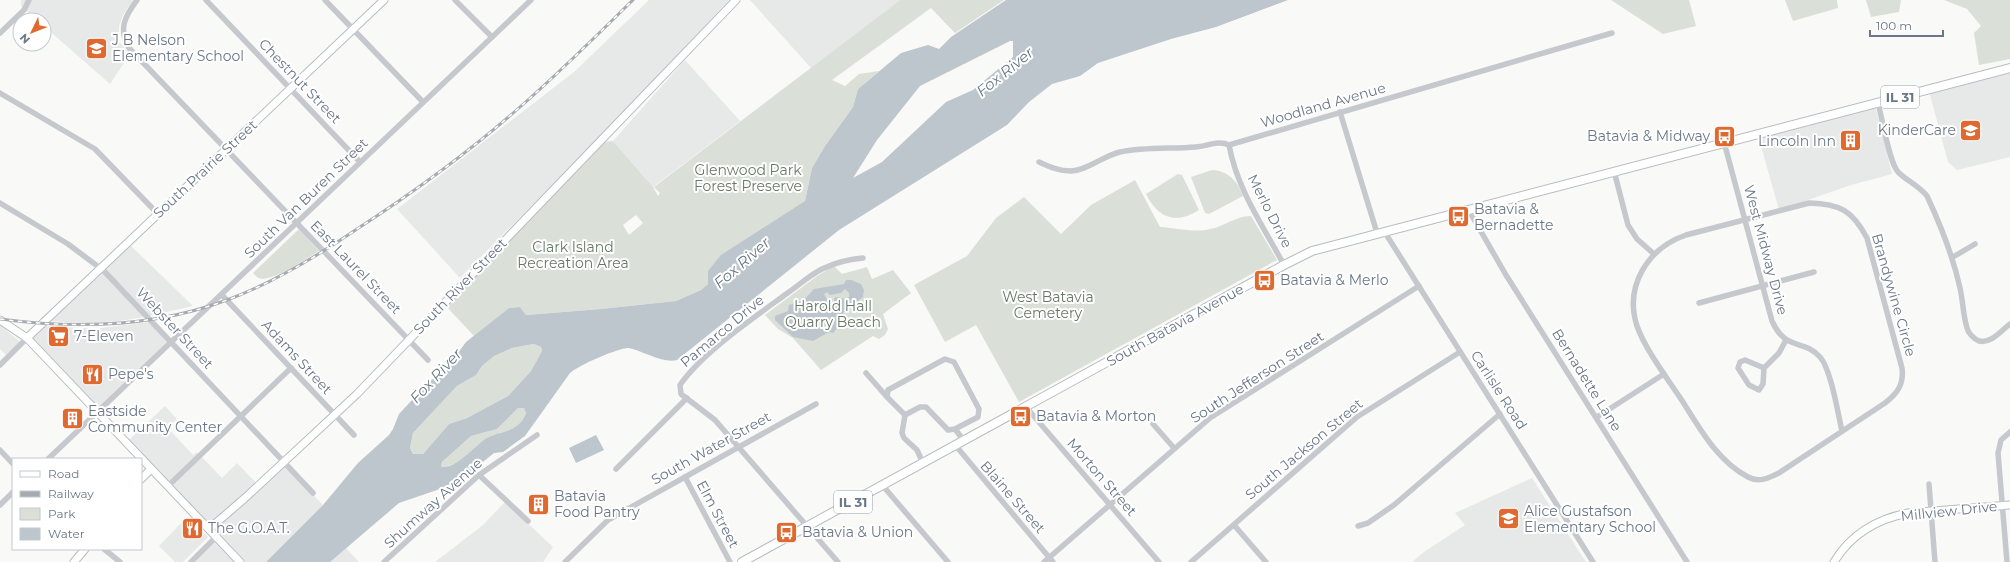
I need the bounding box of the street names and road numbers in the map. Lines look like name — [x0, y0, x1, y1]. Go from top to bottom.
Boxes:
street label: Chestnut Street — [255, 35, 345, 127]
street label: Woodland Avenue — [1258, 79, 1388, 131]
road number: IL 31 — [1881, 86, 1919, 108]
street label: South Prairie Street — [149, 116, 261, 222]
street label: South Van Buren Street — [240, 134, 372, 262]
street label: Merlo Drive — [1244, 171, 1296, 251]
street label: West Midway Drive — [1740, 183, 1792, 317]
street label: East Laurel Street — [307, 216, 406, 318]
street label: Brandywine Circle — [1868, 231, 1920, 359]
street label: South River Street — [409, 234, 511, 338]
street label: South Batavia Avenue — [1103, 280, 1247, 370]
street label: Webster Street — [133, 283, 218, 373]
street label: Pamarco Drive — [677, 291, 767, 371]
street label: Adams Street — [258, 316, 336, 398]
street label: Bernadette Lane — [1548, 325, 1626, 435]
street label: South Jefferson Street — [1187, 327, 1327, 427]
street label: Carlisle Road — [1467, 347, 1531, 433]
street label: South Jackson Street — [1242, 394, 1367, 503]
street label: South Water Street — [648, 407, 774, 488]
street label: Morton Street — [1063, 434, 1141, 520]
street label: Shumway Avenue — [380, 454, 486, 552]
street label: Blaine Street — [977, 457, 1050, 537]
street label: Elm Street — [693, 477, 743, 551]
road number: IL 31 — [834, 491, 872, 513]
street label: Millview Drive — [1900, 497, 1998, 525]

